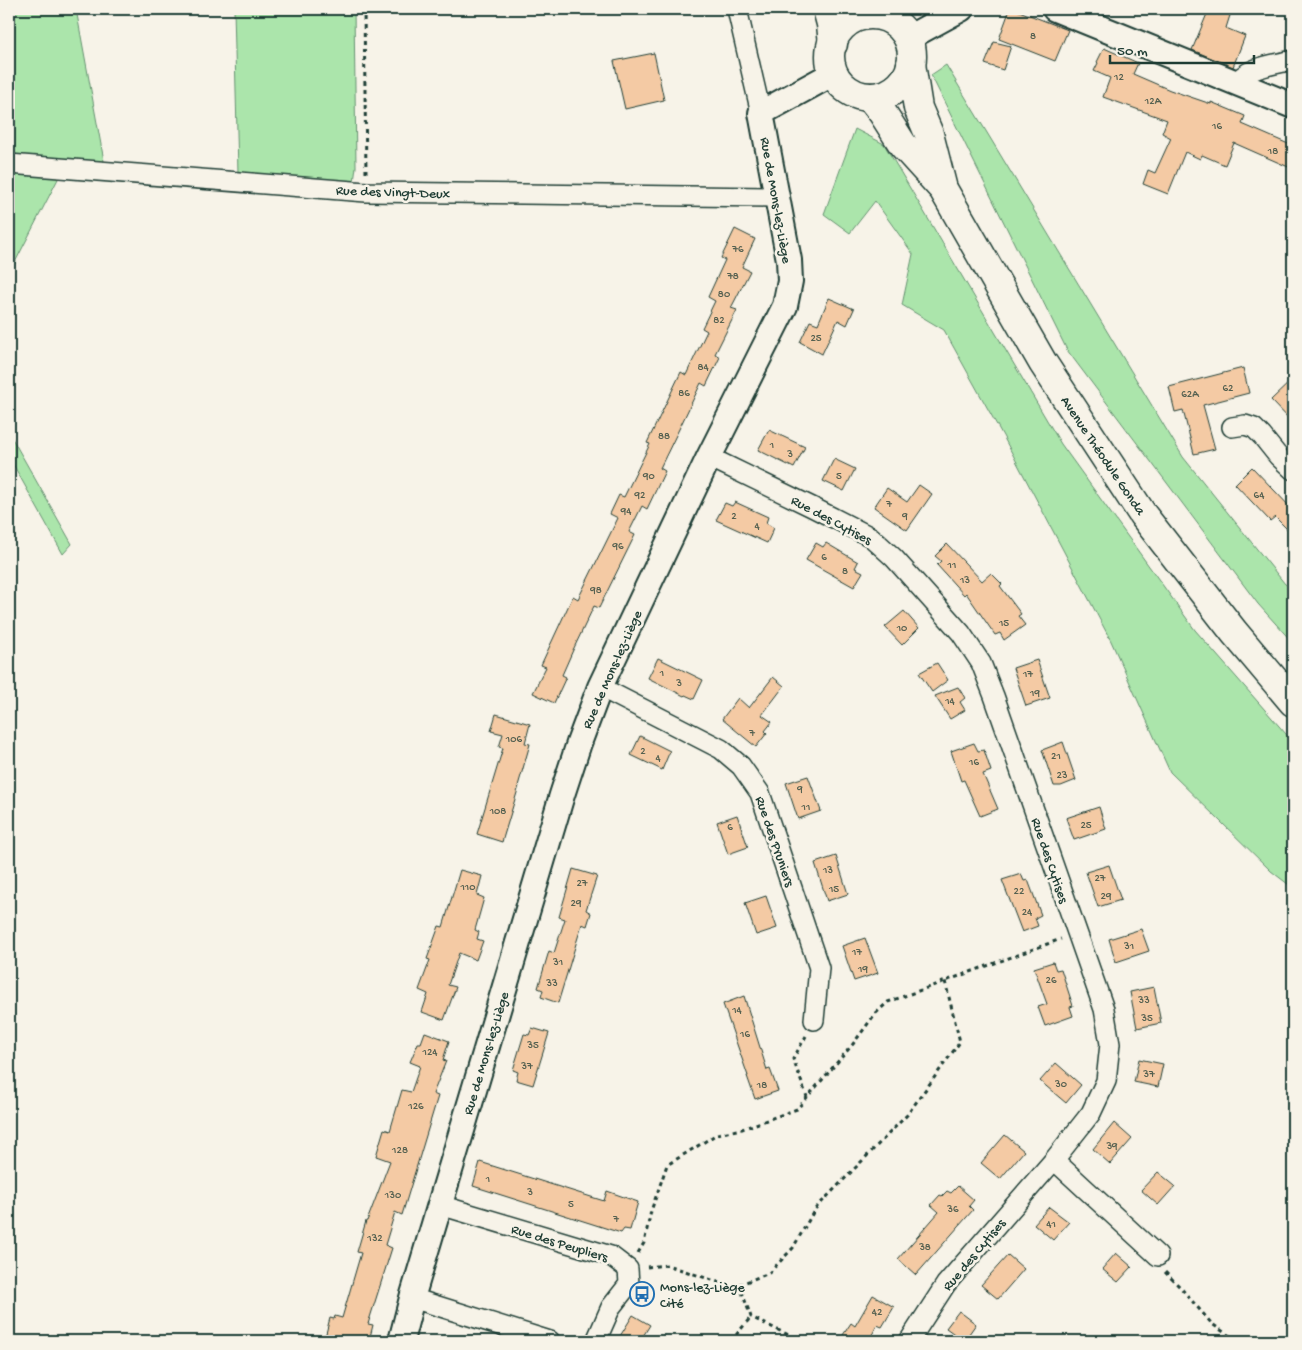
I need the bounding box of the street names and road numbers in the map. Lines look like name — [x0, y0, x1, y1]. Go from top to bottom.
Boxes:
street label: Rue de Mons-lez-Liège — [755, 136, 794, 266]
street label: Rue des Vingt-Deux — [336, 183, 451, 204]
street label: Avenue Théodule Gonda — [1056, 394, 1149, 520]
street label: Rue des Cytises — [787, 493, 875, 550]
street label: Rue de Mons-lez-Liège — [580, 607, 647, 732]
street label: Rue des Pruniers — [750, 794, 797, 890]
street label: Rue des Cytises — [1026, 816, 1071, 907]
street label: Rue de Mons-lez-Liège — [461, 989, 514, 1117]
street label: Rue des Cytises — [940, 1215, 1011, 1295]
street label: Rue des Peupliers — [509, 1222, 610, 1267]

